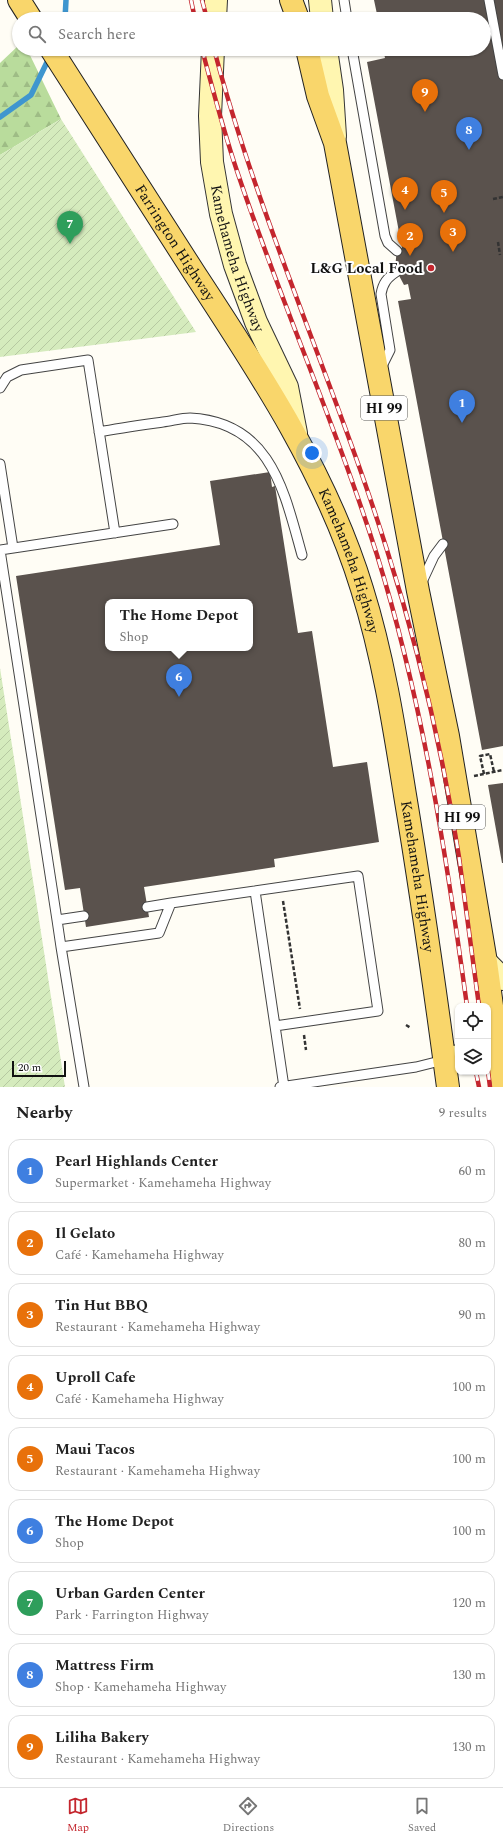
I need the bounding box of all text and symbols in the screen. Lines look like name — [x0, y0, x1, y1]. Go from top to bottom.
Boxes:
search box — [12, 12, 491, 56]
icon: search — [26, 23, 48, 45]
text: Search here — [58, 23, 136, 46]
pin: 9 — [412, 79, 438, 112]
pin: 8 — [456, 117, 482, 150]
pin: 4 — [392, 177, 418, 210]
street label: Farrington Highway — [129, 180, 221, 307]
pin: 5 — [431, 180, 457, 213]
street label: Kamehameha Highway — [204, 183, 271, 337]
pin: 7 — [57, 211, 83, 244]
pin: 3 — [440, 219, 466, 252]
pin: 2 — [397, 223, 423, 256]
place label: L&G Local Food — [310, 257, 423, 280]
marker: L&G Local Food — [426, 263, 436, 273]
pin: 1 — [449, 390, 475, 423]
road number: HI 99 — [361, 396, 407, 420]
your location — [302, 443, 322, 463]
street label: Kamehameha Highway — [312, 484, 385, 637]
popup — [105, 599, 253, 651]
text: The Home Depot — [119, 604, 239, 627]
text: Shop — [119, 627, 148, 647]
pin: 6 — [166, 664, 192, 697]
street label: Kamehameha Highway — [394, 799, 440, 955]
road number: HI 99 — [439, 805, 485, 829]
map controls — [455, 1003, 491, 1075]
button: locate — [455, 1003, 491, 1039]
button: layers — [455, 1039, 491, 1075]
scale bar — [12, 1059, 66, 1078]
text: 20 m — [18, 1059, 41, 1076]
text: Nearby — [16, 1100, 72, 1126]
text: 9 results — [439, 1103, 487, 1123]
text: Pearl Highlands Center — [55, 1150, 218, 1173]
text: 1 — [26, 1161, 34, 1181]
text: 60 m — [459, 1161, 486, 1181]
text: Supermarket · Kamehameha Highway — [55, 1173, 271, 1193]
text: Il Gelato — [55, 1222, 115, 1245]
text: 2 — [26, 1233, 34, 1253]
text: 80 m — [459, 1233, 486, 1253]
text: Café · Kamehameha Highway — [55, 1245, 224, 1265]
text: Tin Hut BBQ — [55, 1294, 148, 1317]
text: 3 — [26, 1305, 34, 1325]
text: 90 m — [459, 1305, 486, 1325]
text: Restaurant · Kamehameha Highway — [55, 1317, 260, 1337]
text: Uproll Cafe — [55, 1366, 136, 1389]
text: 4 — [26, 1377, 34, 1397]
text: 100 m — [452, 1377, 486, 1397]
text: Café · Kamehameha Highway — [55, 1389, 224, 1409]
text: Maui Tacos — [55, 1438, 135, 1461]
text: 5 — [26, 1449, 34, 1469]
text: 100 m — [452, 1449, 486, 1469]
text: Restaurant · Kamehameha Highway — [55, 1461, 260, 1481]
text: The Home Depot — [55, 1510, 174, 1533]
text: 6 — [26, 1521, 34, 1541]
text: 100 m — [452, 1521, 486, 1541]
text: Shop — [55, 1533, 84, 1553]
text: Urban Garden Center — [55, 1582, 205, 1605]
text: 7 — [26, 1593, 34, 1613]
text: 120 m — [452, 1593, 486, 1613]
text: Park · Farrington Highway — [55, 1605, 208, 1625]
text: Mattress Firm — [55, 1654, 154, 1677]
text: 8 — [26, 1665, 34, 1685]
text: 130 m — [452, 1665, 486, 1685]
text: Shop · Kamehameha Highway — [55, 1677, 226, 1697]
text: Liliha Bakery — [55, 1726, 149, 1749]
text: 9 — [26, 1737, 34, 1757]
text: 130 m — [452, 1737, 486, 1757]
text: Restaurant · Kamehameha Highway — [55, 1749, 260, 1769]
tab: Map — [67, 1795, 89, 1836]
tab: Directions — [223, 1795, 274, 1836]
tab: Saved — [408, 1795, 436, 1836]

